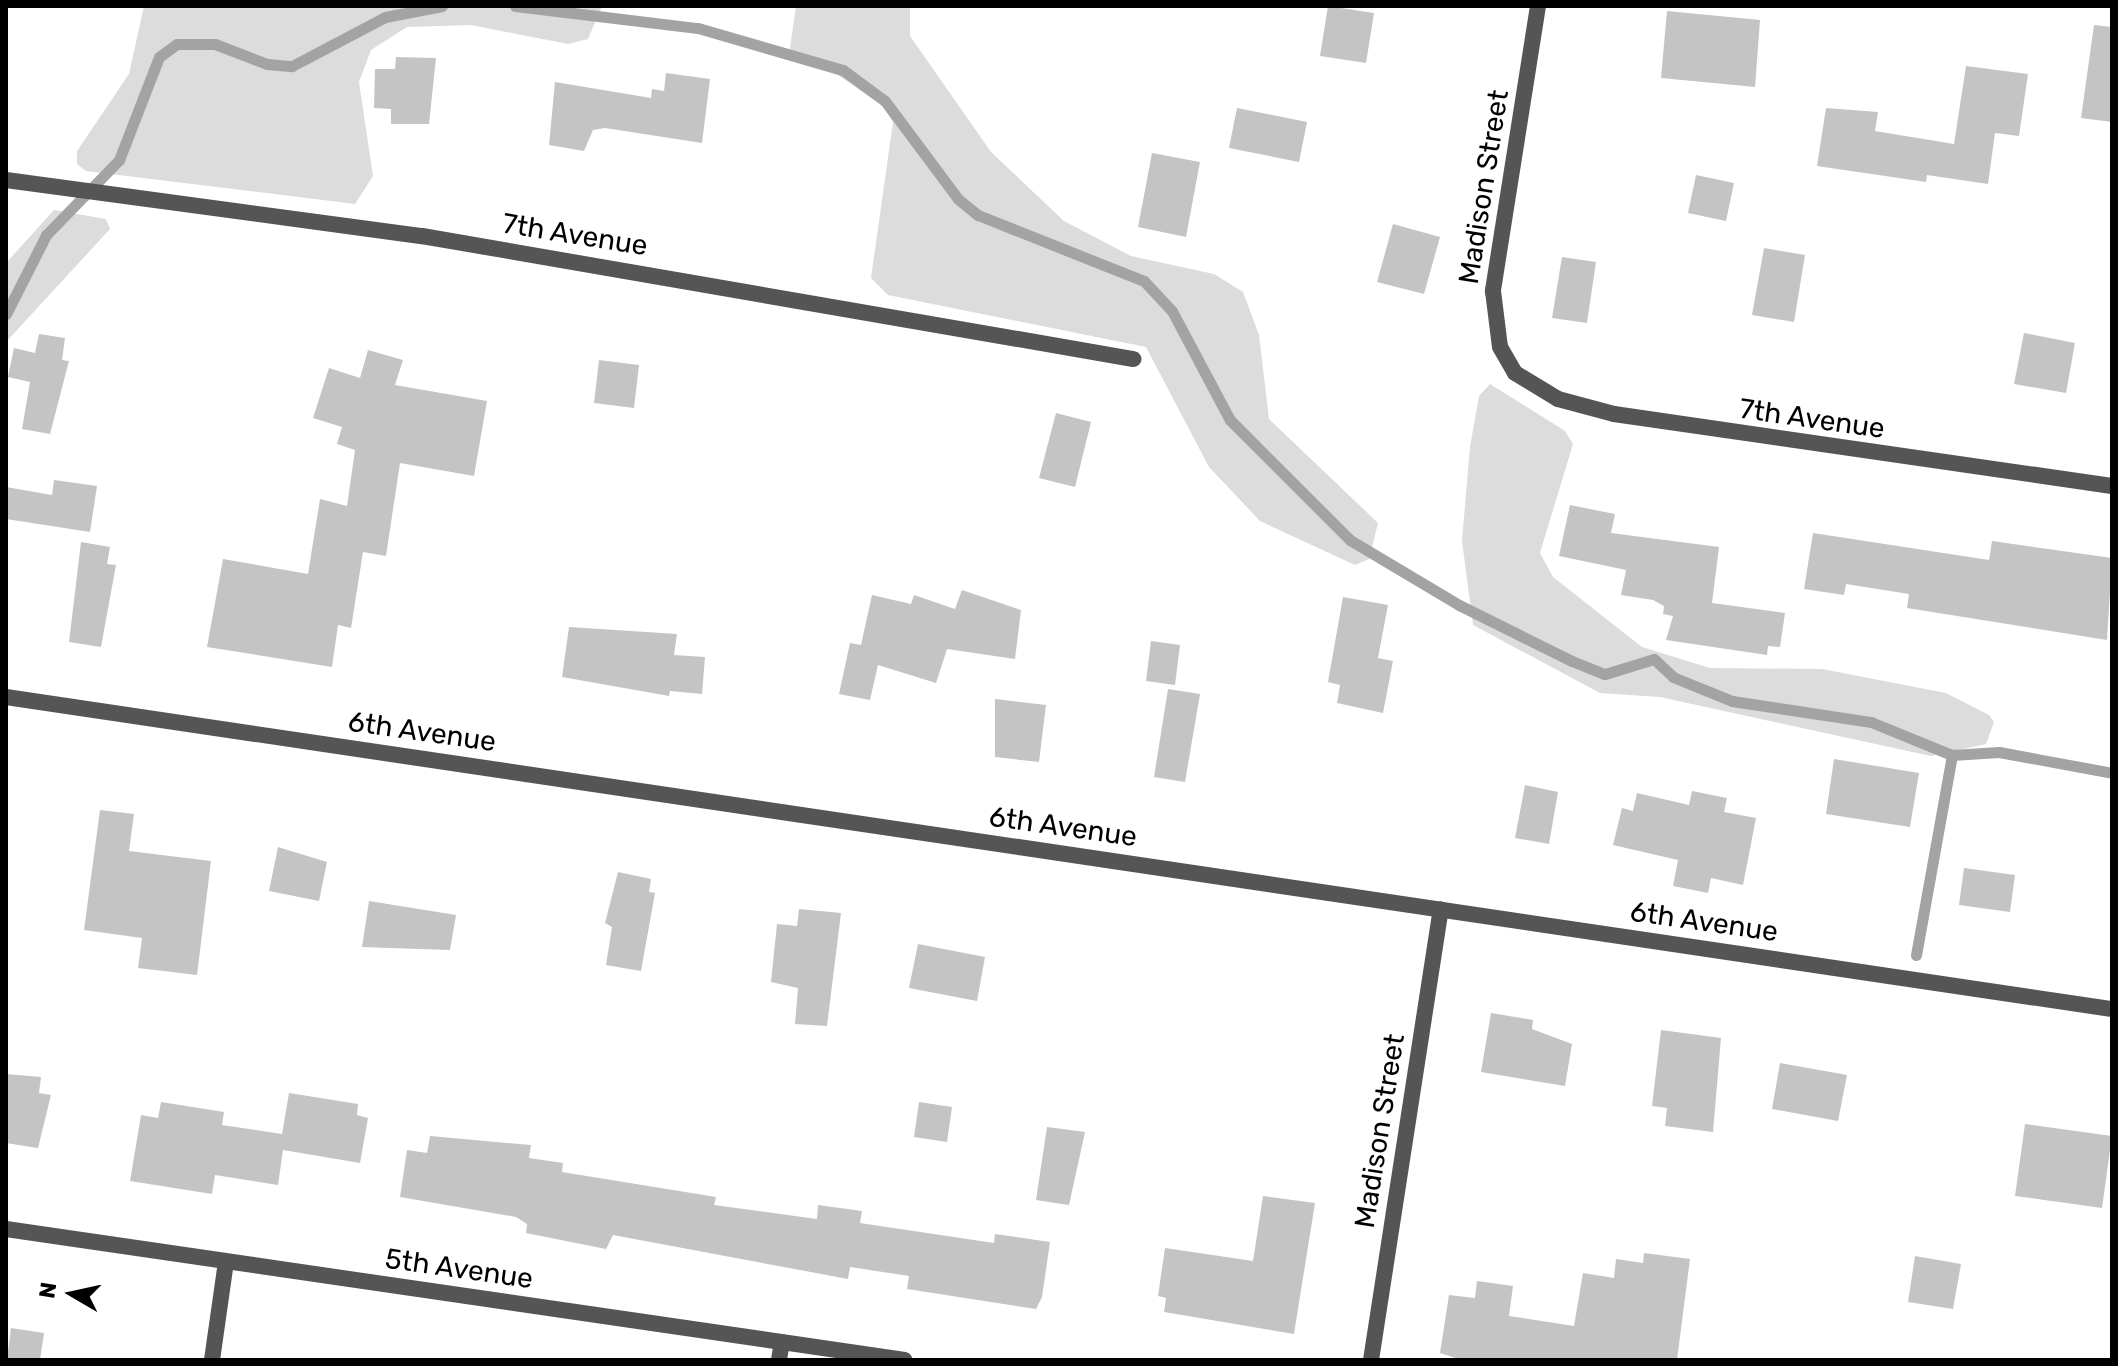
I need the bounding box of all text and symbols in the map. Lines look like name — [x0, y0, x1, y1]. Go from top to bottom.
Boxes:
street label: Madison Street — [1452, 87, 1516, 287]
street label: 7th Avenue — [500, 207, 650, 263]
street label: 7th Avenue — [1737, 392, 1887, 446]
street label: 6th Avenue — [345, 705, 499, 759]
street label: 6th Avenue — [986, 800, 1140, 854]
street label: 6th Avenue — [1627, 895, 1781, 949]
street label: Madison Street — [1348, 1031, 1412, 1231]
street label: 5th Avenue — [383, 1242, 535, 1296]
north arrow — [32, 1254, 112, 1334]
text: N — [33, 1280, 62, 1300]

